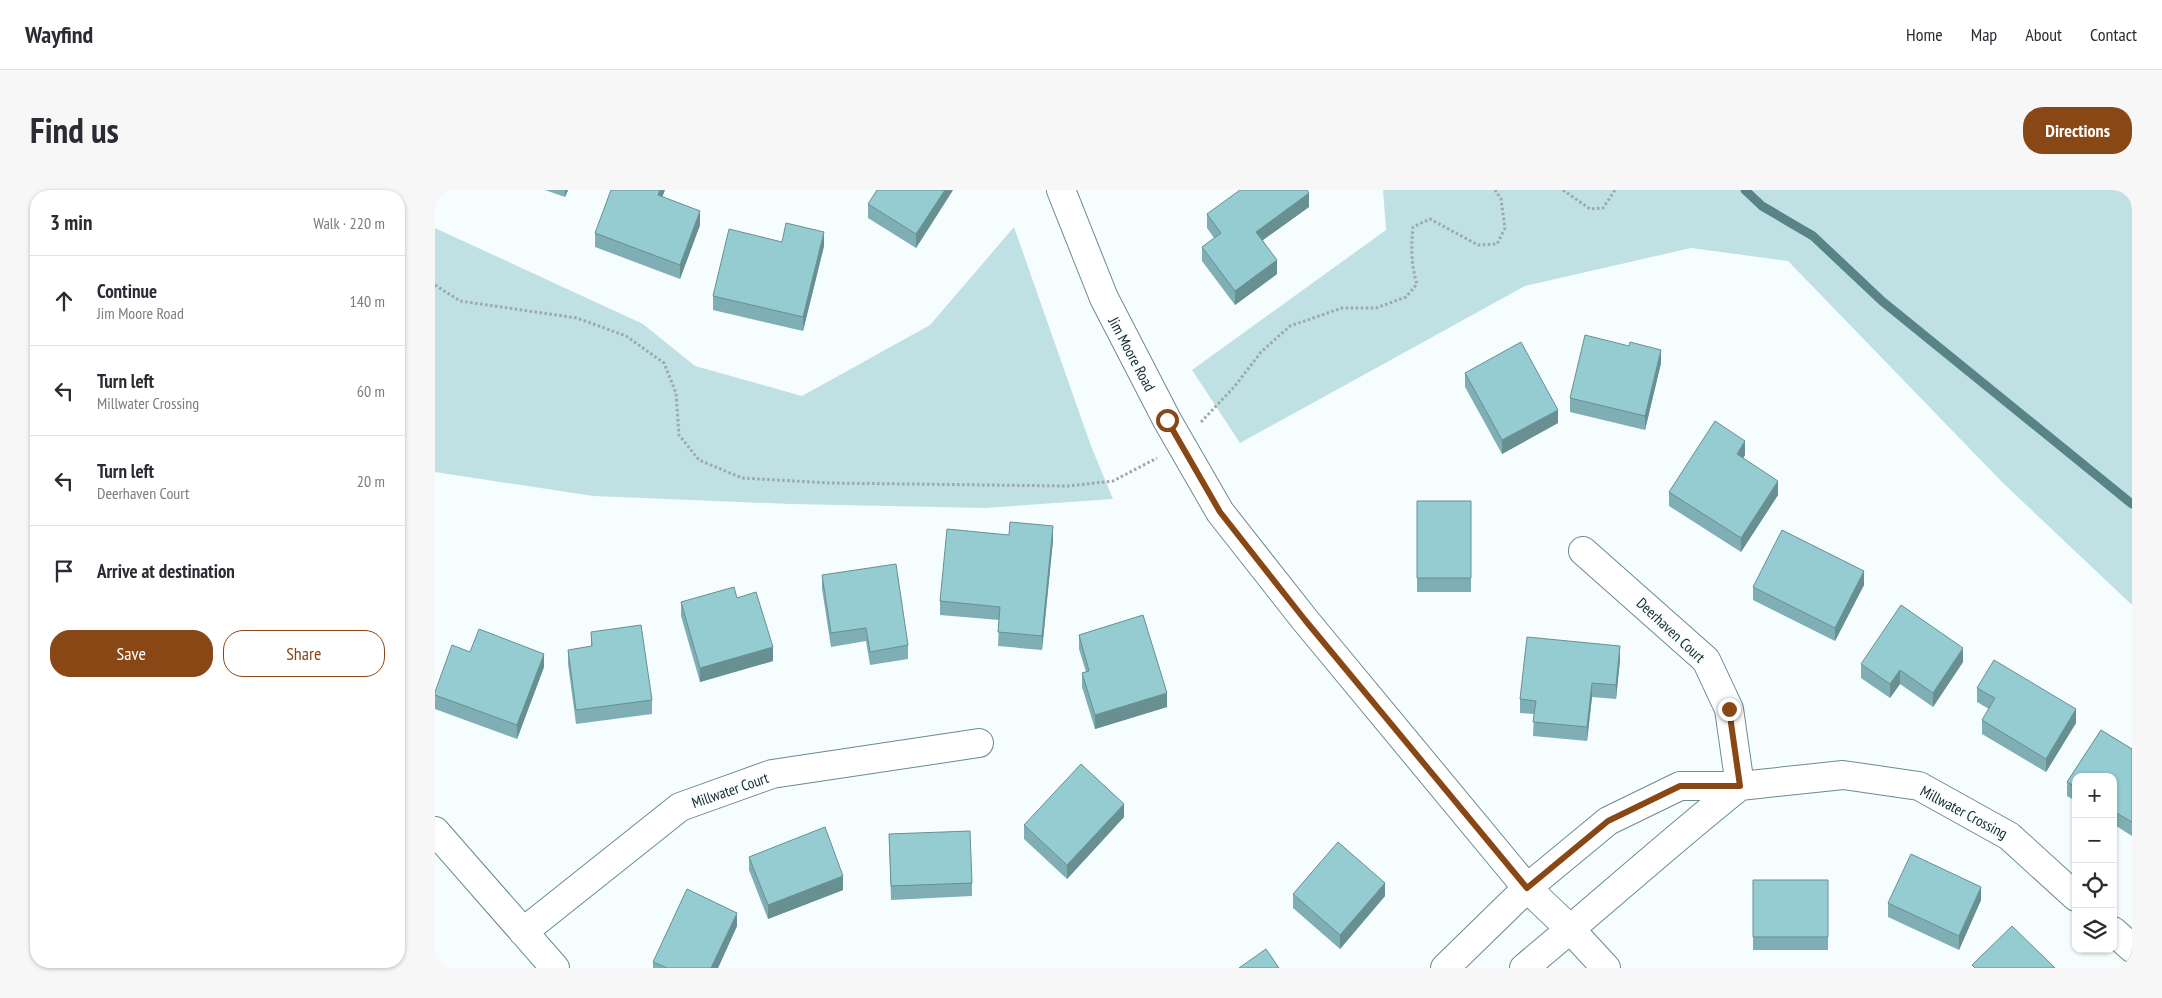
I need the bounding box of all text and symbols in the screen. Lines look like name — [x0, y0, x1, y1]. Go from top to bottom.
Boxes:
text: Wayfind — [25, 19, 93, 50]
text: Home — [1906, 23, 1943, 46]
text: Map — [1971, 23, 1997, 46]
text: About — [2025, 23, 2062, 46]
text: Contact — [2090, 23, 2137, 46]
text: Find us — [30, 107, 119, 153]
button: Directions — [2023, 107, 2132, 154]
text: 3 min — [50, 209, 92, 236]
text: Walk · 220 m — [313, 213, 385, 233]
text: Continue — [97, 279, 157, 303]
icon: ahead — [50, 287, 78, 315]
text: 140 m — [350, 291, 385, 311]
text: Jim Moore Road — [97, 303, 184, 323]
street label: Jim Moore Road — [1104, 313, 1159, 394]
text: Turn left — [97, 369, 154, 393]
icon: left — [50, 377, 78, 405]
text: 60 m — [357, 381, 385, 401]
text: Millwater Crossing — [97, 393, 199, 413]
route start — [1156, 409, 1179, 432]
text: Turn left — [97, 459, 154, 483]
icon: left — [50, 467, 78, 495]
text: 20 m — [357, 471, 385, 491]
text: Deerhaven Court — [97, 483, 189, 503]
icon: arrive — [50, 557, 78, 585]
text: Arrive at destination — [97, 559, 235, 583]
street label: Deerhaven Court — [1633, 593, 1709, 667]
button: Save — [50, 630, 213, 677]
button: Share — [223, 630, 385, 677]
route end — [1718, 698, 1741, 721]
street label: Millwater Court — [689, 768, 771, 812]
map controls — [2072, 773, 2117, 953]
button: + — [2072, 773, 2117, 818]
street label: Millwater Crossing — [1917, 781, 2011, 843]
button: − — [2072, 818, 2117, 863]
button: locate — [2072, 863, 2117, 908]
button: layers — [2072, 908, 2117, 953]

